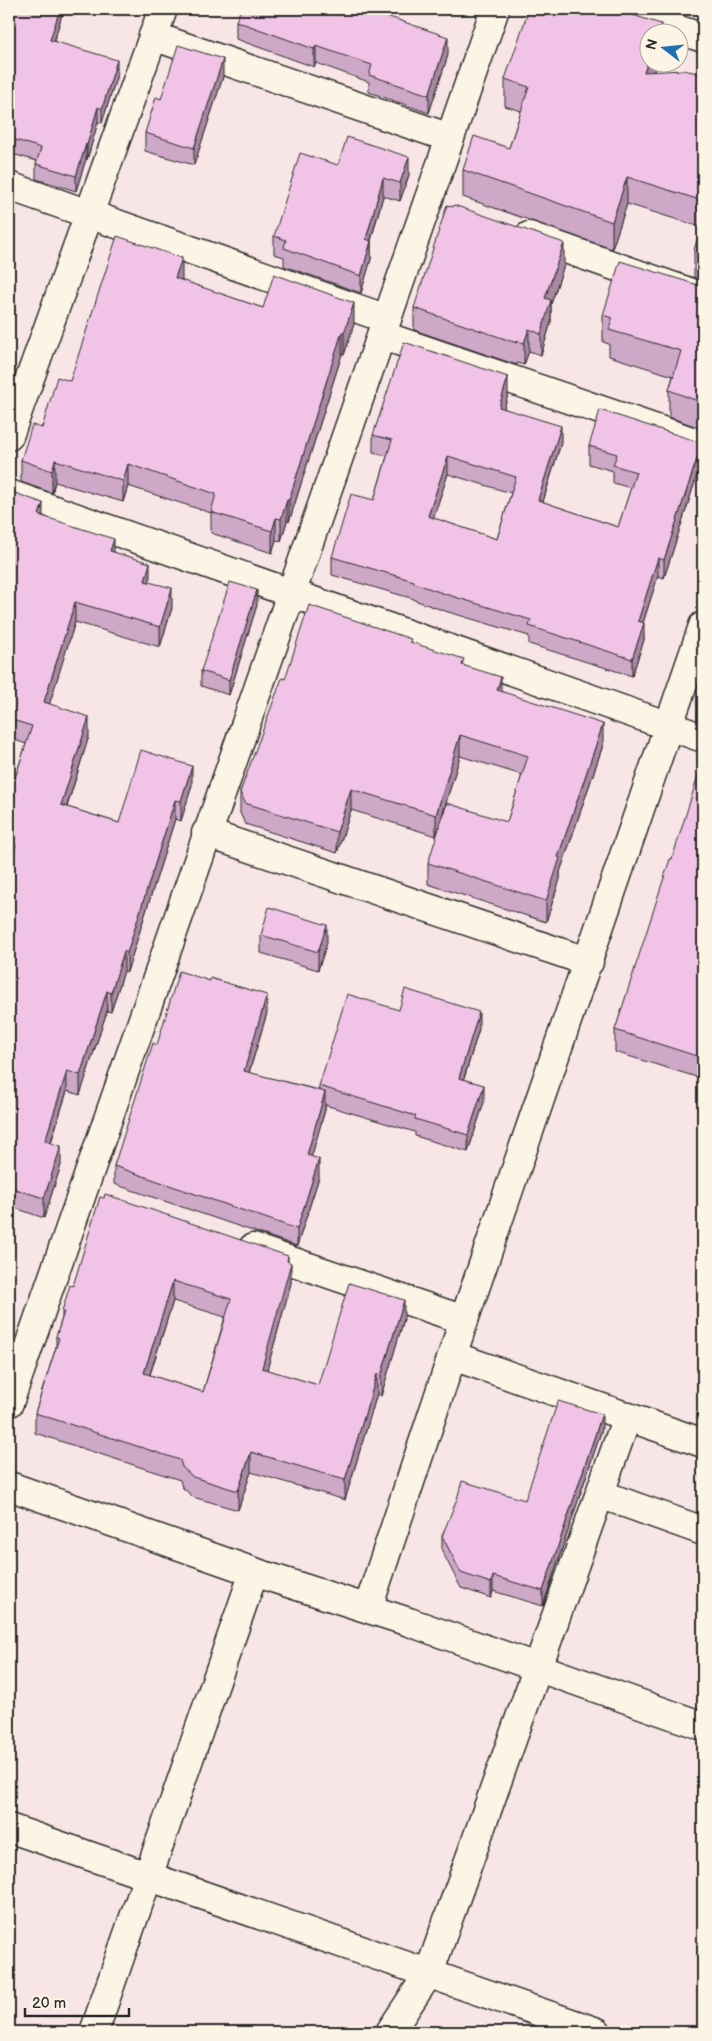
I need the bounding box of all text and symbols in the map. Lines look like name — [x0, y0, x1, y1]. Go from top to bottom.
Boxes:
north arrow — [640, 22, 690, 72]
text: N — [642, 37, 662, 52]
scale bar — [25, 1986, 129, 2018]
text: 20 m — [32, 1994, 66, 2013]

